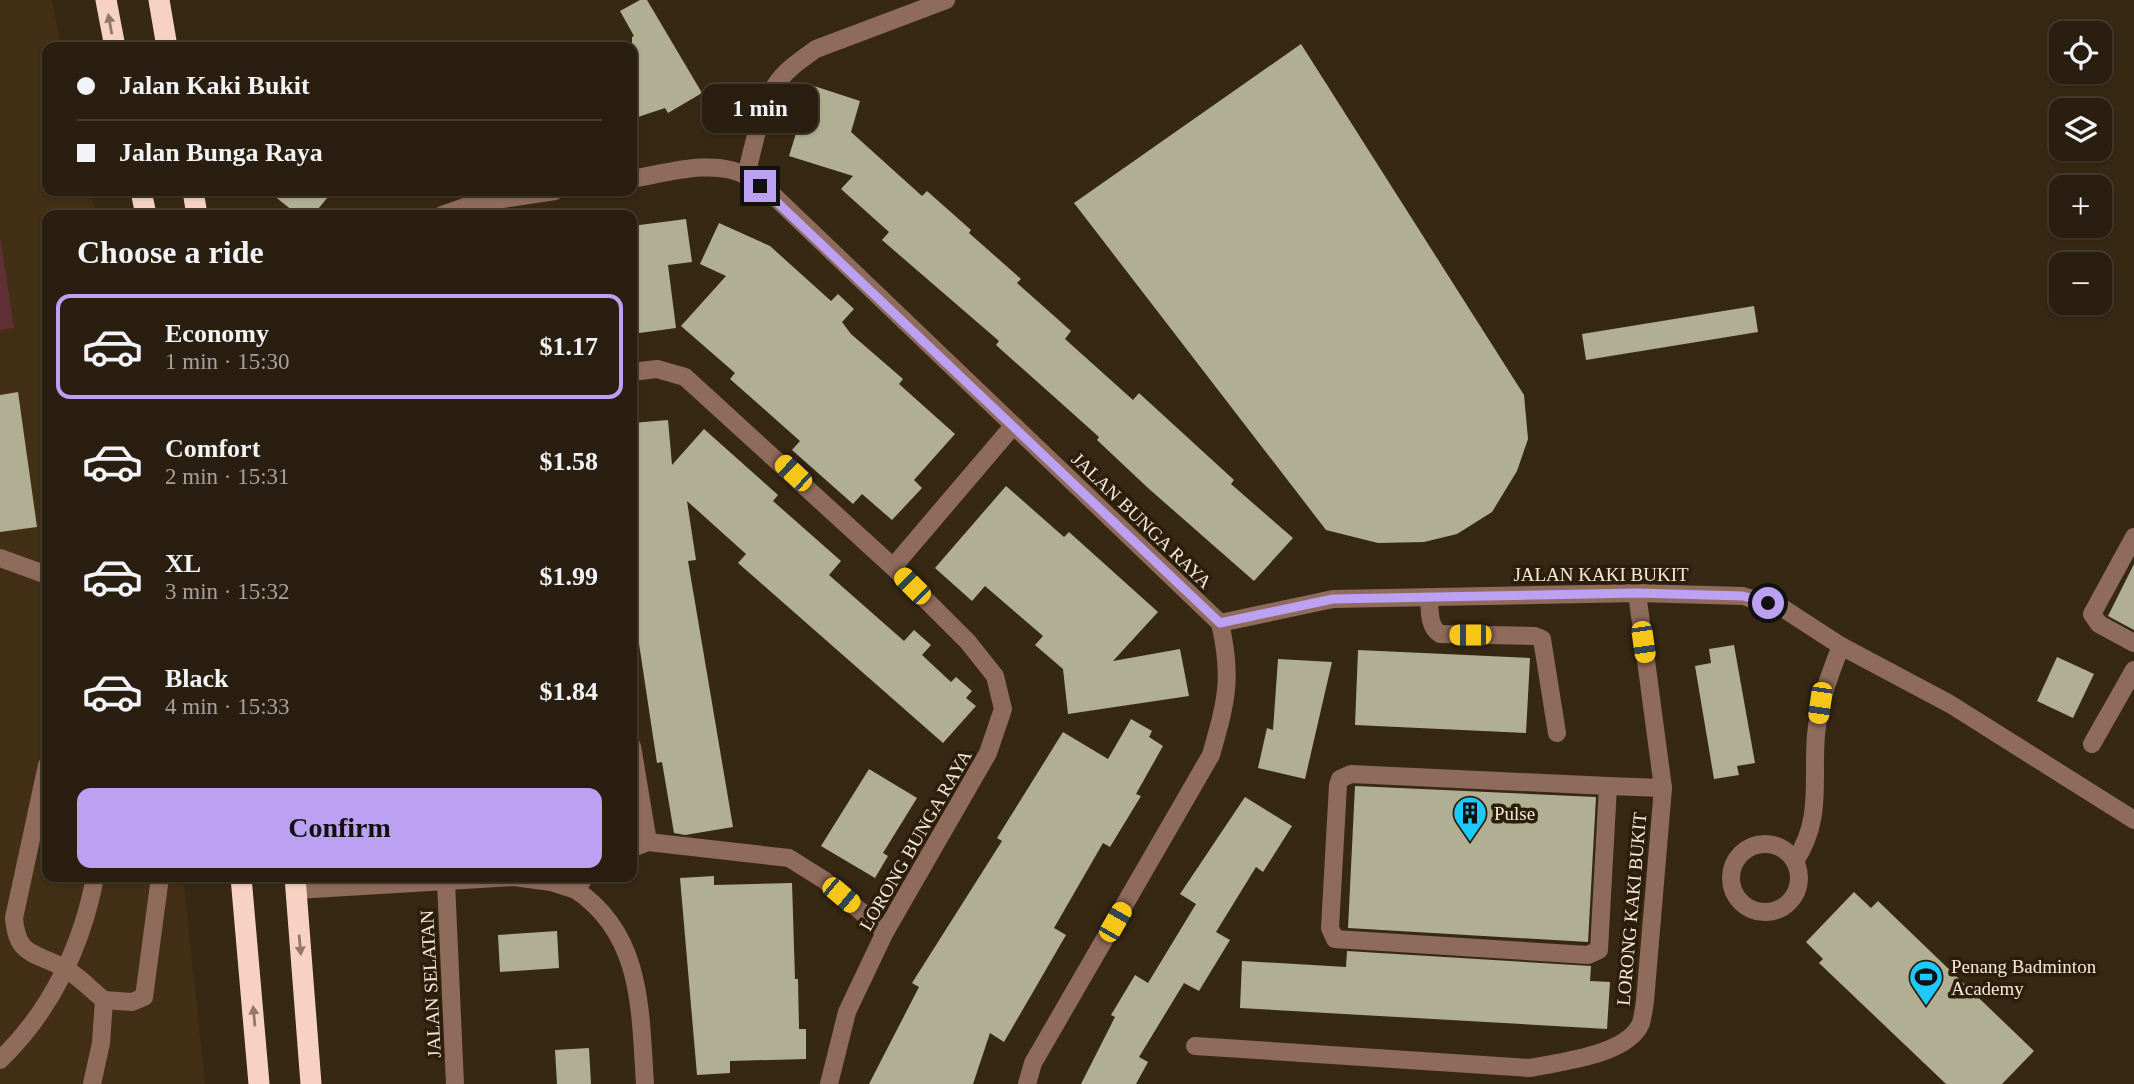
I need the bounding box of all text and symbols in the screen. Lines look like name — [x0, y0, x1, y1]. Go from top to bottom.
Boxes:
one-way arrow — [105, 13, 116, 35]
map controls — [2049, 21, 2112, 315]
button: locate — [2049, 21, 2112, 84]
text: Jalan Kaki Bukit — [119, 71, 310, 100]
callout: 1 min — [702, 85, 818, 134]
text: 1 min — [732, 96, 788, 121]
button: layers — [2049, 98, 2112, 161]
text: Jalan Bunga Raya — [119, 138, 323, 167]
route end — [744, 170, 776, 202]
button: + — [2049, 175, 2112, 238]
text: Choose a ride — [77, 234, 264, 270]
button: − — [2049, 252, 2112, 315]
icon: car — [81, 315, 144, 378]
text: Economy — [165, 319, 269, 348]
text: $1.17 — [540, 332, 598, 361]
text: 1 min · 15:30 — [165, 349, 290, 374]
icon: car — [81, 430, 144, 493]
text: Comfort — [165, 434, 260, 463]
text: $1.58 — [540, 447, 598, 476]
street label: JALAN BUNGA RAYA — [1067, 448, 1216, 593]
car — [771, 451, 816, 495]
text: 2 min · 15:31 — [165, 464, 290, 489]
icon: car — [81, 545, 144, 608]
text: XL — [165, 549, 201, 578]
text: $1.99 — [540, 562, 598, 591]
car — [890, 564, 935, 608]
street label: JALAN KAKI BUKIT — [1513, 564, 1689, 585]
text: 3 min · 15:32 — [165, 579, 290, 604]
route start — [1752, 587, 1784, 619]
car — [1630, 620, 1657, 664]
car — [1450, 625, 1492, 646]
icon: car — [81, 660, 144, 723]
text: Black — [165, 664, 229, 693]
text: $1.84 — [540, 677, 598, 706]
car — [1807, 681, 1834, 725]
text: 4 min · 15:33 — [165, 694, 290, 719]
street label: LORONG BUNGA RAYA — [855, 746, 976, 934]
button: Confirm — [77, 788, 602, 868]
building icon: Pulse — [1451, 794, 1489, 843]
place label: Pulse — [1494, 803, 1535, 824]
street label: LORONG KAKI BUKIT — [1613, 811, 1650, 1007]
car — [819, 873, 864, 917]
car — [1096, 899, 1135, 945]
street label: JALAN SELATAN — [416, 909, 445, 1058]
one-way arrow — [295, 934, 306, 956]
place label: Penang Badminton Academy — [1951, 956, 2097, 999]
sports icon: Penang Badminton Academy — [1907, 958, 1945, 1007]
one-way arrow — [248, 1005, 259, 1027]

